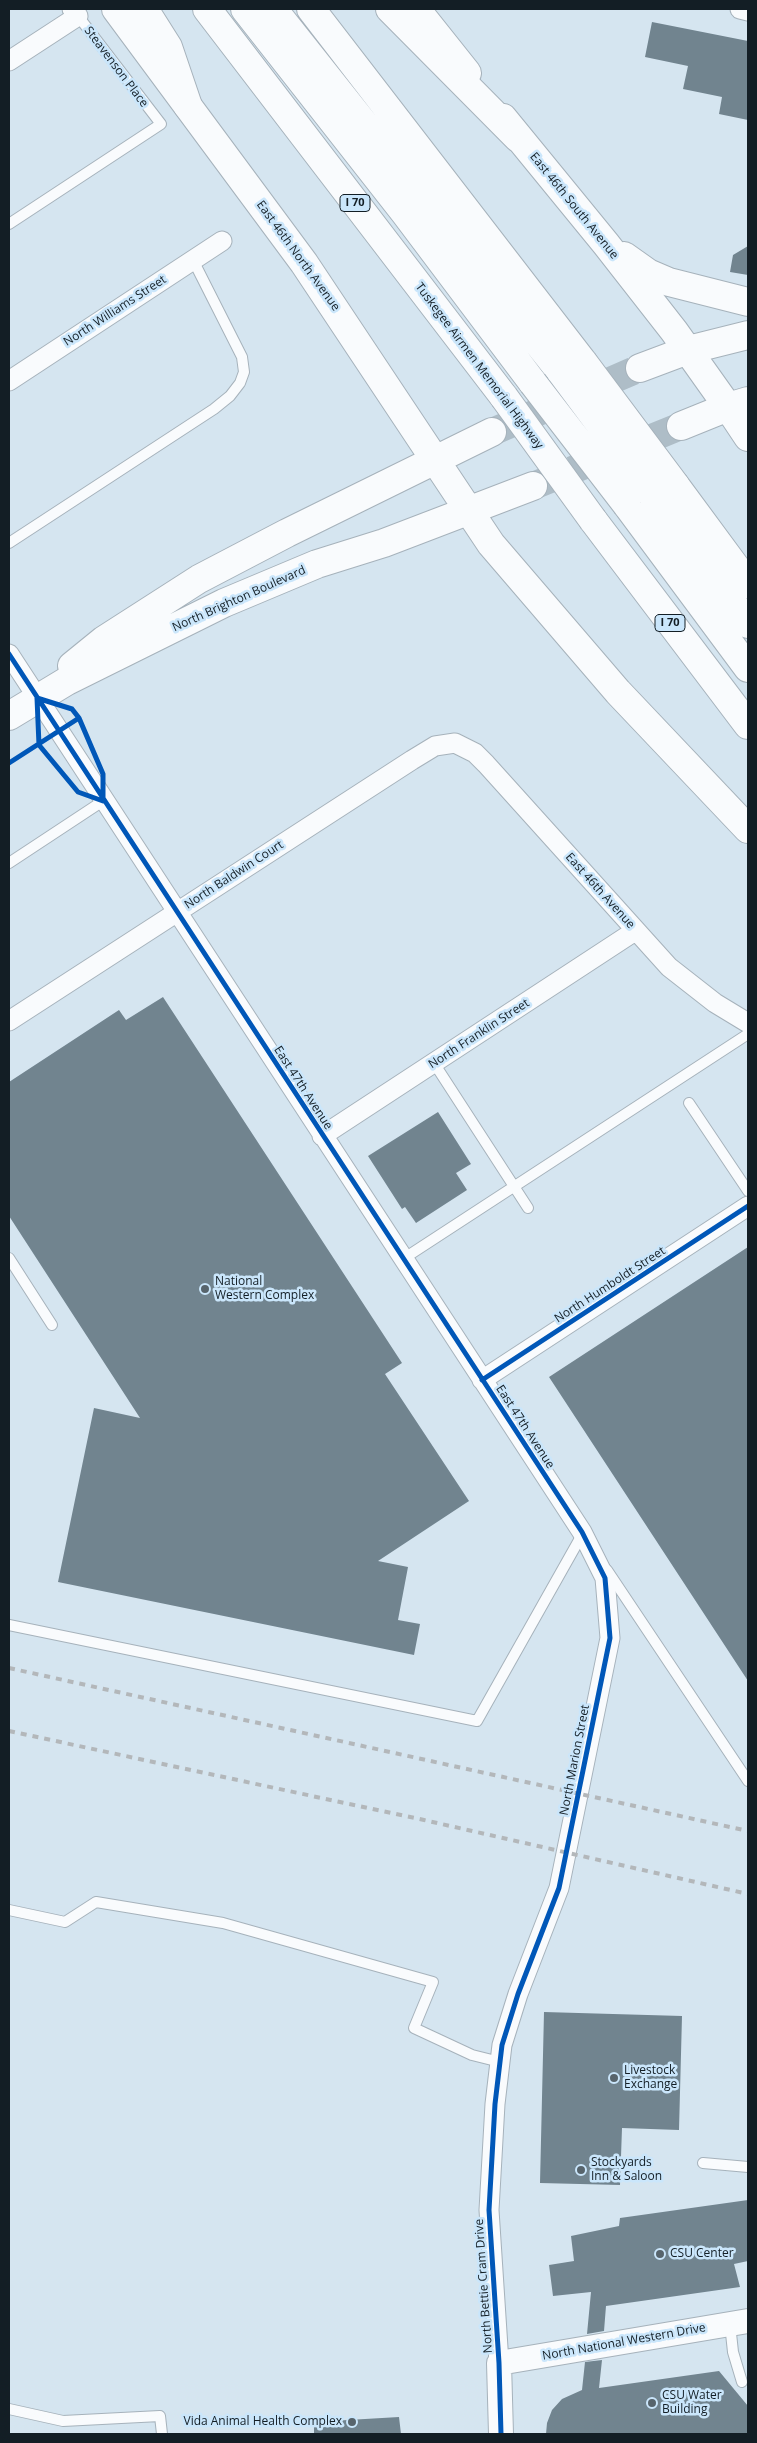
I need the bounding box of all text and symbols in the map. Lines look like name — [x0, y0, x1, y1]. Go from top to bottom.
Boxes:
street label: Steavenson Place — [81, 24, 151, 110]
street label: East 46th South Avenue — [527, 150, 621, 262]
road number: I 70 — [340, 194, 370, 212]
street label: East 46th North Avenue — [253, 198, 343, 314]
street label: North Williams Street — [61, 272, 169, 350]
street label: Tuskegee Airmen Memorial Highway — [412, 280, 546, 452]
street label: North Brighton Boulevard — [170, 563, 308, 635]
road number: I 70 — [655, 614, 685, 632]
street label: North Baldwin Court — [182, 838, 286, 912]
street label: East 46th Avenue — [562, 850, 638, 932]
street label: North Franklin Street — [426, 996, 532, 1072]
street label: East 47th Avenue — [271, 1044, 335, 1132]
street label: North Humboldt Street — [552, 1244, 668, 1326]
place label: National Western Complex — [215, 1275, 314, 1303]
marker: National Western Complex — [199, 1283, 211, 1295]
street label: East 47th Avenue — [493, 1383, 557, 1471]
street label: North Marion Street — [557, 1703, 593, 1817]
place label: Livestock Exchange — [624, 2064, 677, 2092]
marker: Livestock Exchange — [608, 2072, 620, 2084]
place label: Stockyards Inn & Saloon — [591, 2156, 662, 2184]
marker: Stockyards Inn & Saloon — [575, 2164, 587, 2176]
street label: North Bettie Cram Drive — [472, 2218, 496, 2354]
place label: CSU Center — [670, 2247, 734, 2261]
marker: CSU Center — [654, 2248, 666, 2260]
street label: North National Western Drive — [541, 2321, 707, 2363]
place label: CSU Water Building — [662, 2389, 722, 2417]
marker: CSU Water Building — [646, 2397, 658, 2409]
place label: Vida Animal Health Complex — [183, 2415, 342, 2429]
marker: Vida Animal Health Complex — [346, 2416, 358, 2428]

